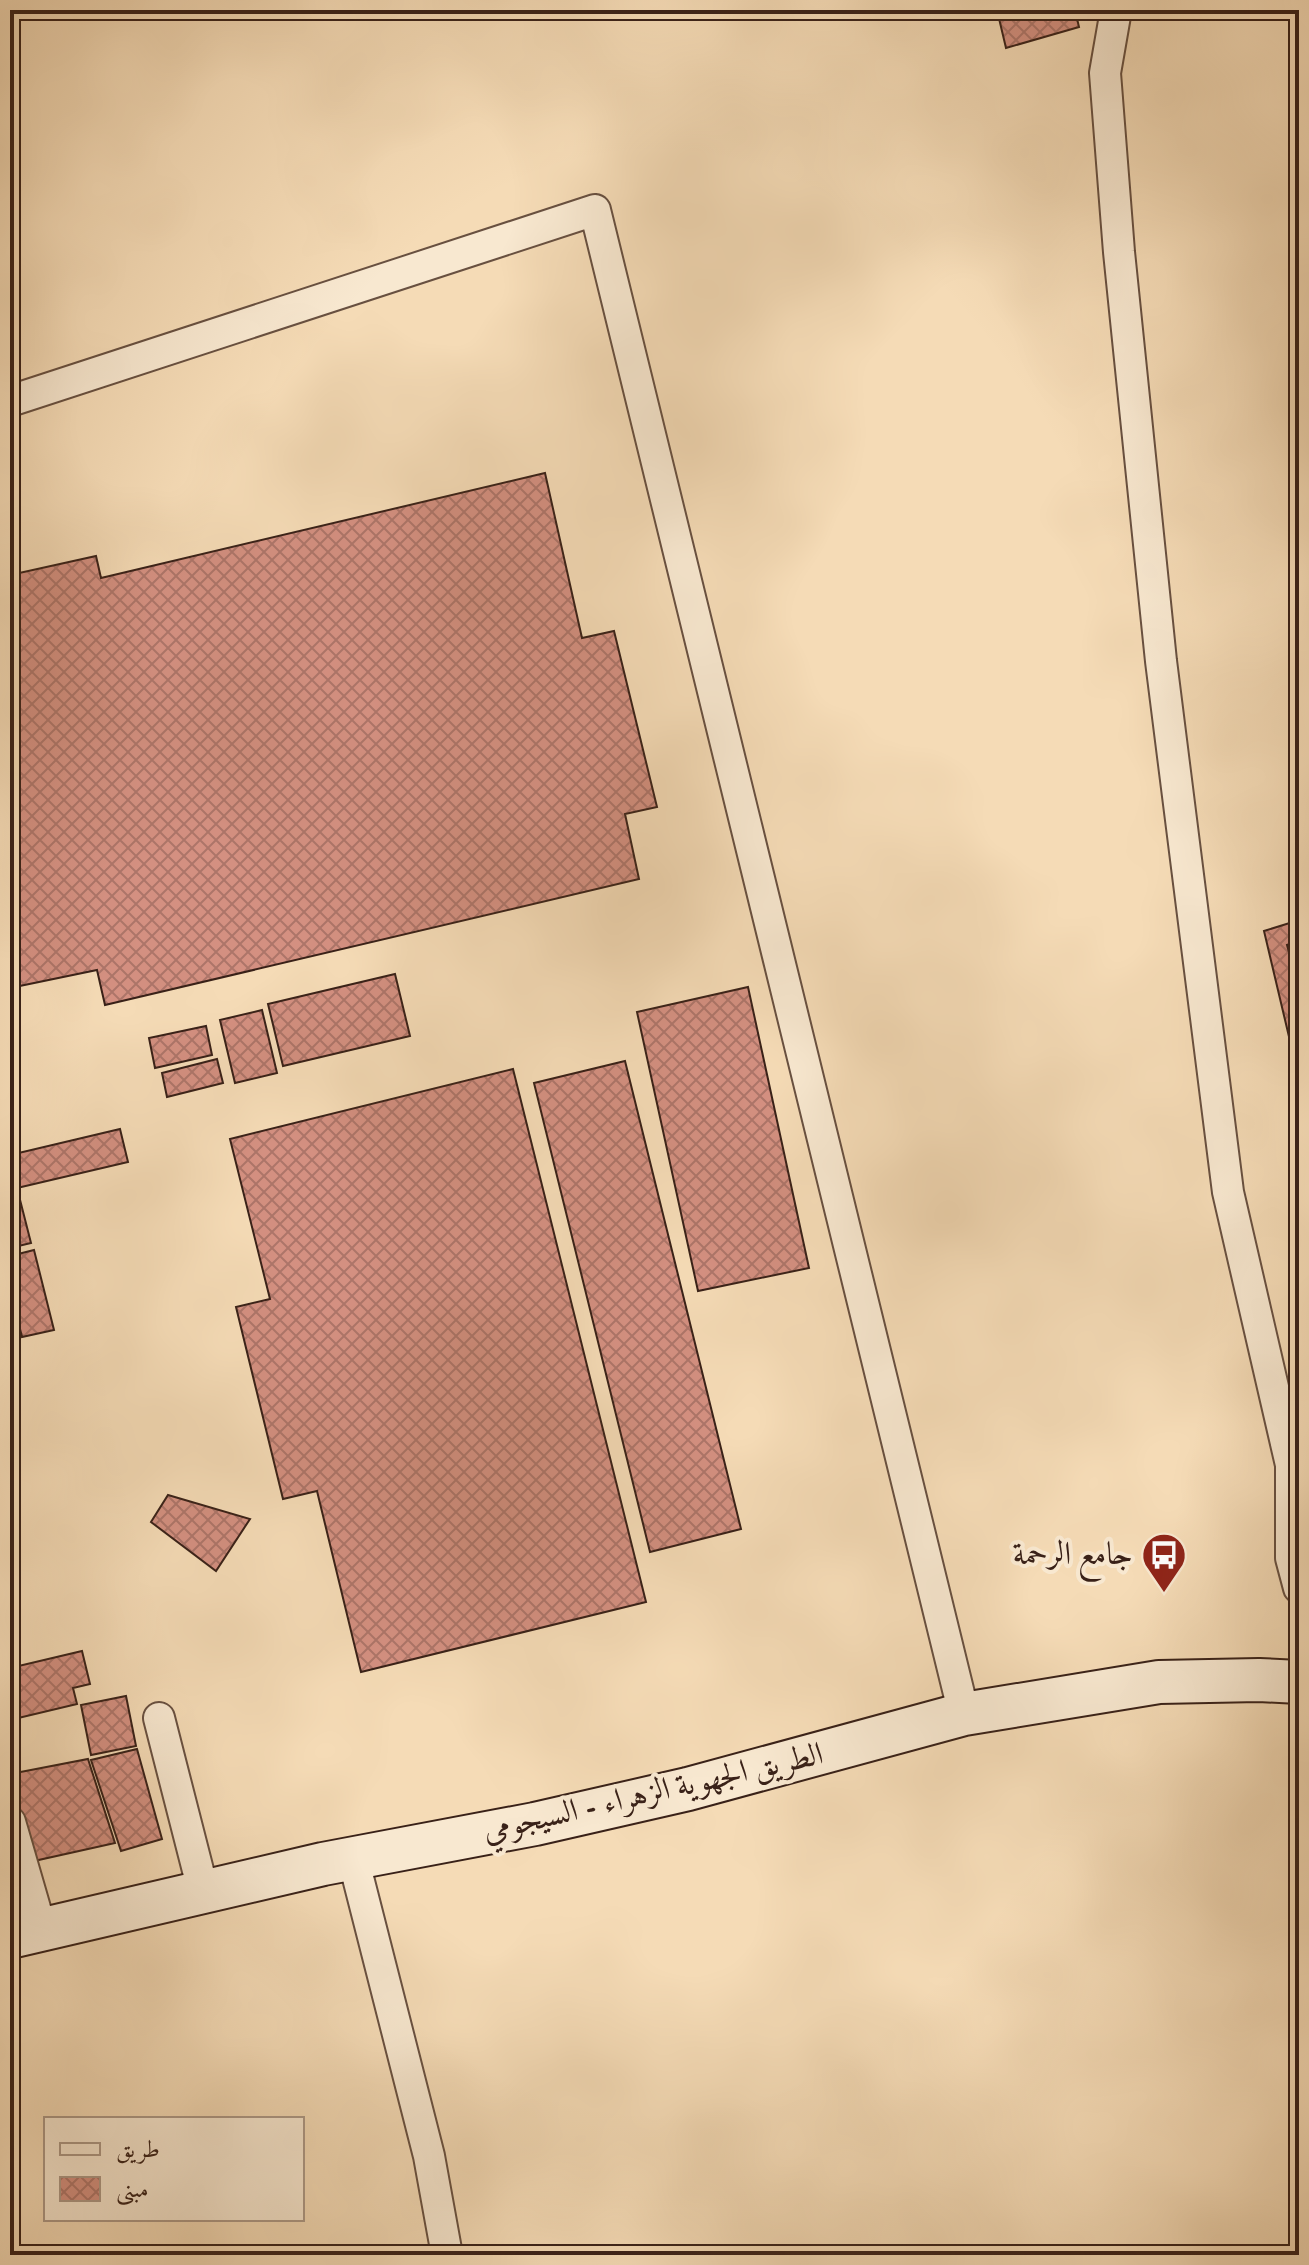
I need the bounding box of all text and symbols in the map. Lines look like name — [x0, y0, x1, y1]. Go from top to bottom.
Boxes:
bus stop icon: جامع الرحمة — [1140, 1531, 1188, 1594]
place label: جامع الرحمة — [1013, 1535, 1133, 1582]
street label: الطريق الجهوية الزهراء - السيجومي — [479, 1734, 828, 1856]
legend — [44, 2117, 304, 2221]
text: طريق — [116, 2135, 160, 2165]
text: مبنى — [116, 2175, 149, 2206]

